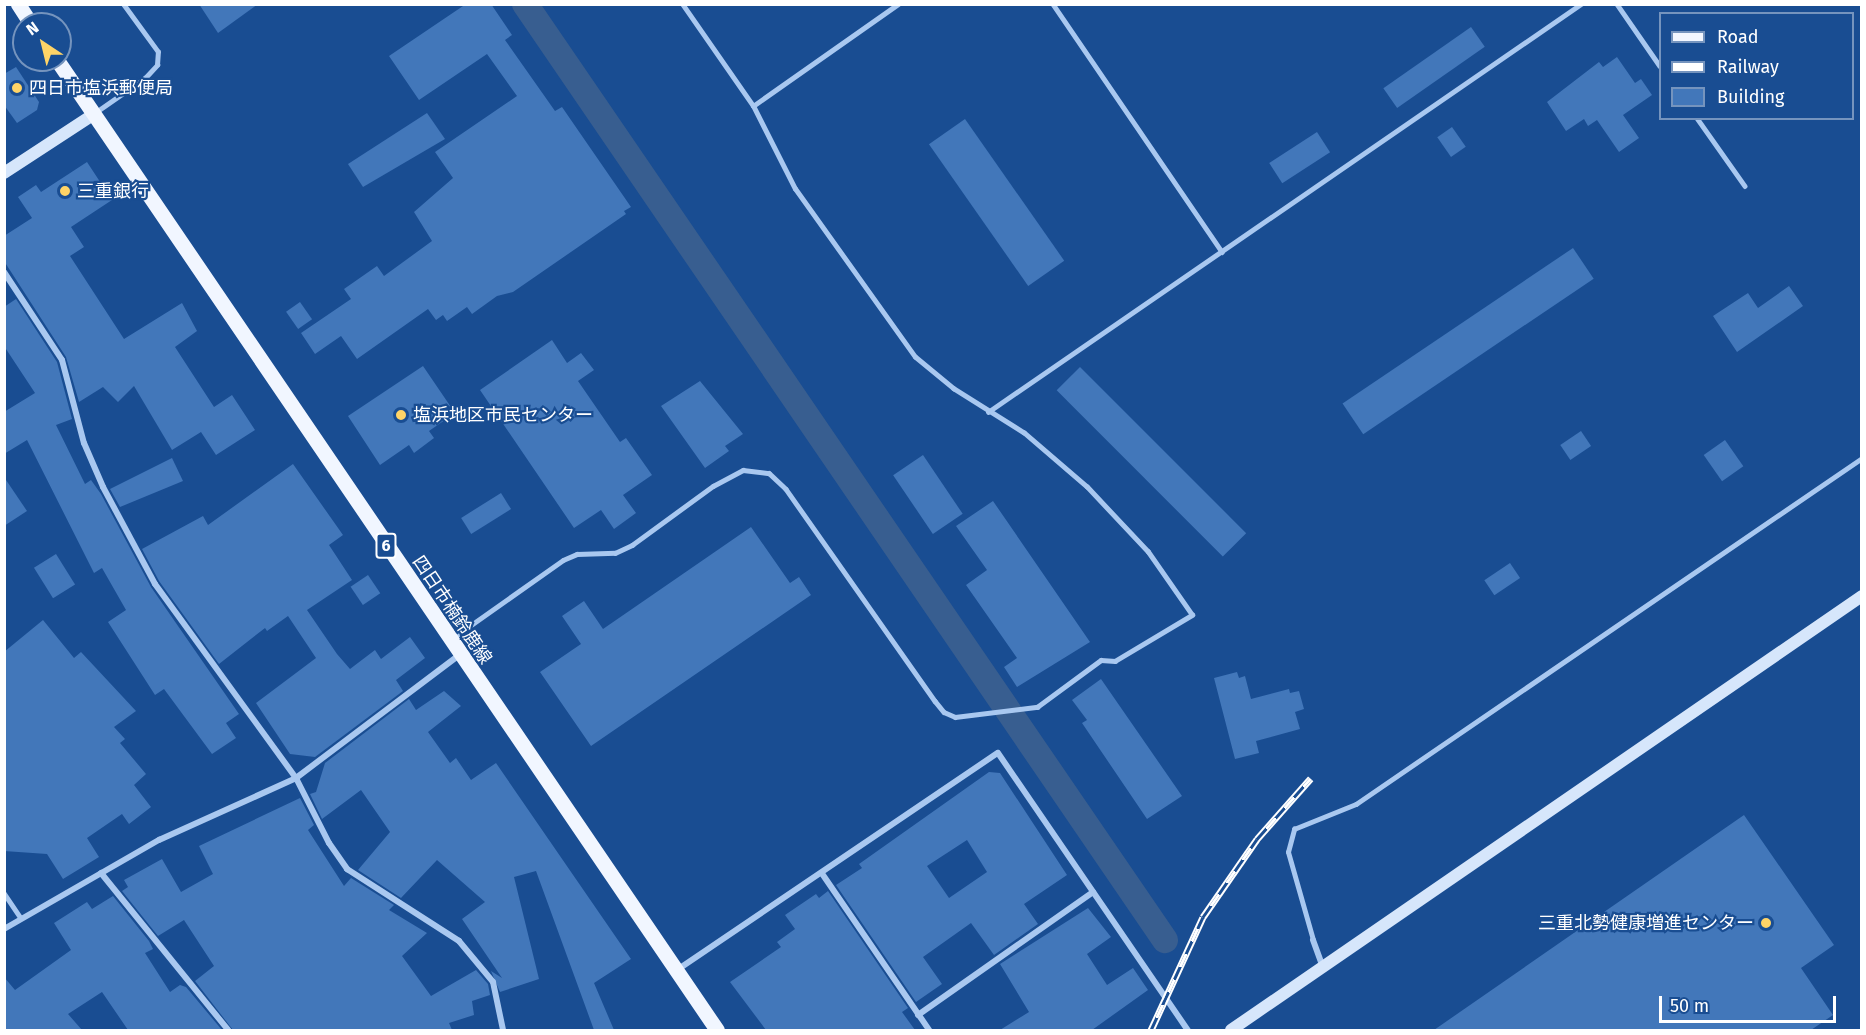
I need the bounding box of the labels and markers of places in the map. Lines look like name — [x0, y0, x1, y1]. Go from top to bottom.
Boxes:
place label: 四日市塩浜郵便局 — [29, 77, 173, 99]
marker: 四日市塩浜郵便局 — [10, 81, 24, 95]
place label: 三重銀行 — [77, 180, 149, 202]
marker: 三重銀行 — [58, 184, 72, 198]
place label: 塩浜地区市民センター — [413, 404, 593, 426]
marker: 塩浜地区市民センター — [394, 408, 408, 422]
place label: 三重北勢健康増進センター — [1538, 912, 1754, 934]
marker: 三重北勢健康増進センター — [1759, 916, 1773, 930]

